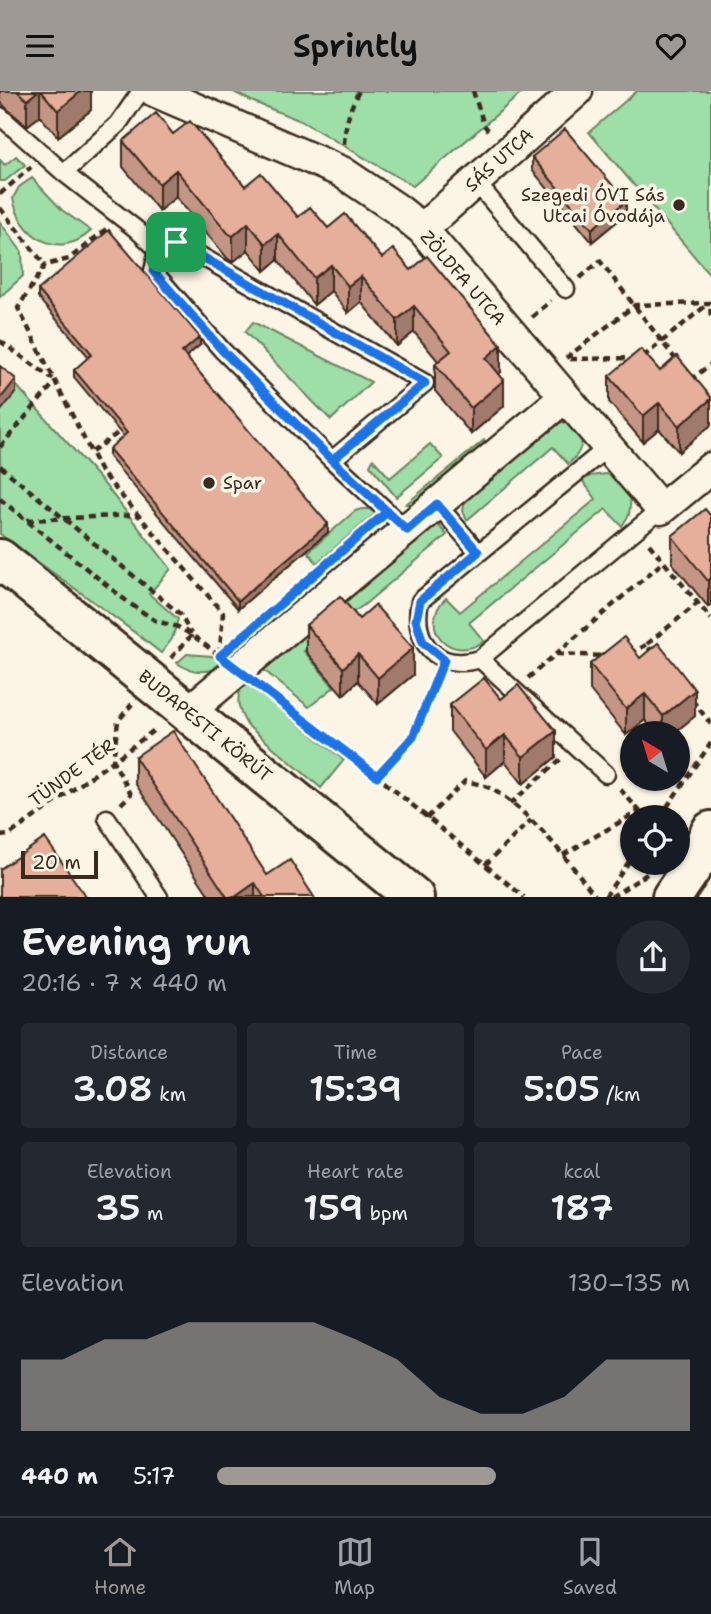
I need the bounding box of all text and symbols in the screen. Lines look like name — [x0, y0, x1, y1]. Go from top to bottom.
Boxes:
text: Sprintly — [293, 24, 418, 67]
icon: menu — [21, 27, 59, 65]
icon: heart — [652, 27, 690, 65]
street label: SÁS UTCA — [460, 123, 538, 197]
place label: Szegedi ÓVI Sás Utcai Óvodája — [521, 183, 665, 228]
marker: Szegedi ÓVI Sás Utcai Óvodája — [671, 197, 687, 213]
pin — [146, 212, 206, 272]
icon: arrive — [157, 223, 195, 261]
street label: ZÖLDFA UTCA — [415, 225, 511, 331]
place label: Spar — [223, 471, 262, 495]
marker: Spar — [201, 475, 217, 491]
street label: BUDAPESTI KÖRÚT — [133, 665, 277, 787]
north arrow — [620, 721, 690, 791]
map controls — [620, 721, 690, 875]
street label: TÜNDE TÉR — [24, 734, 120, 812]
button: locate — [620, 805, 690, 875]
scale bar — [21, 848, 98, 879]
text: 20 m — [32, 850, 81, 875]
text: Evening run — [21, 916, 251, 967]
button: share — [616, 920, 690, 994]
text: 20:16 · 7 × 440 m — [21, 968, 227, 998]
text: Distance — [90, 1040, 168, 1065]
text: Time — [334, 1040, 377, 1065]
text: Pace — [561, 1040, 603, 1065]
text: 3.08 — [72, 1065, 153, 1112]
text: 15:39 — [309, 1065, 402, 1112]
text: 5:05 — [523, 1065, 600, 1112]
text: km — [153, 1082, 186, 1107]
text: /km — [600, 1082, 640, 1107]
text: Elevation — [87, 1159, 172, 1184]
text: Heart rate — [307, 1159, 404, 1184]
text: kcal — [563, 1159, 600, 1184]
text: 35 — [95, 1184, 141, 1231]
text: 159 — [303, 1184, 363, 1231]
text: 187 — [550, 1184, 613, 1231]
text: m — [141, 1201, 163, 1226]
text: bpm — [363, 1201, 408, 1226]
text: Elevation — [21, 1268, 124, 1298]
text: 130–135 m — [568, 1268, 690, 1298]
text: 440 m — [21, 1461, 98, 1491]
text: 5:17 — [133, 1461, 175, 1491]
tab: Home — [94, 1533, 146, 1600]
tab: Map — [334, 1533, 375, 1600]
tab: Saved — [563, 1533, 617, 1600]

